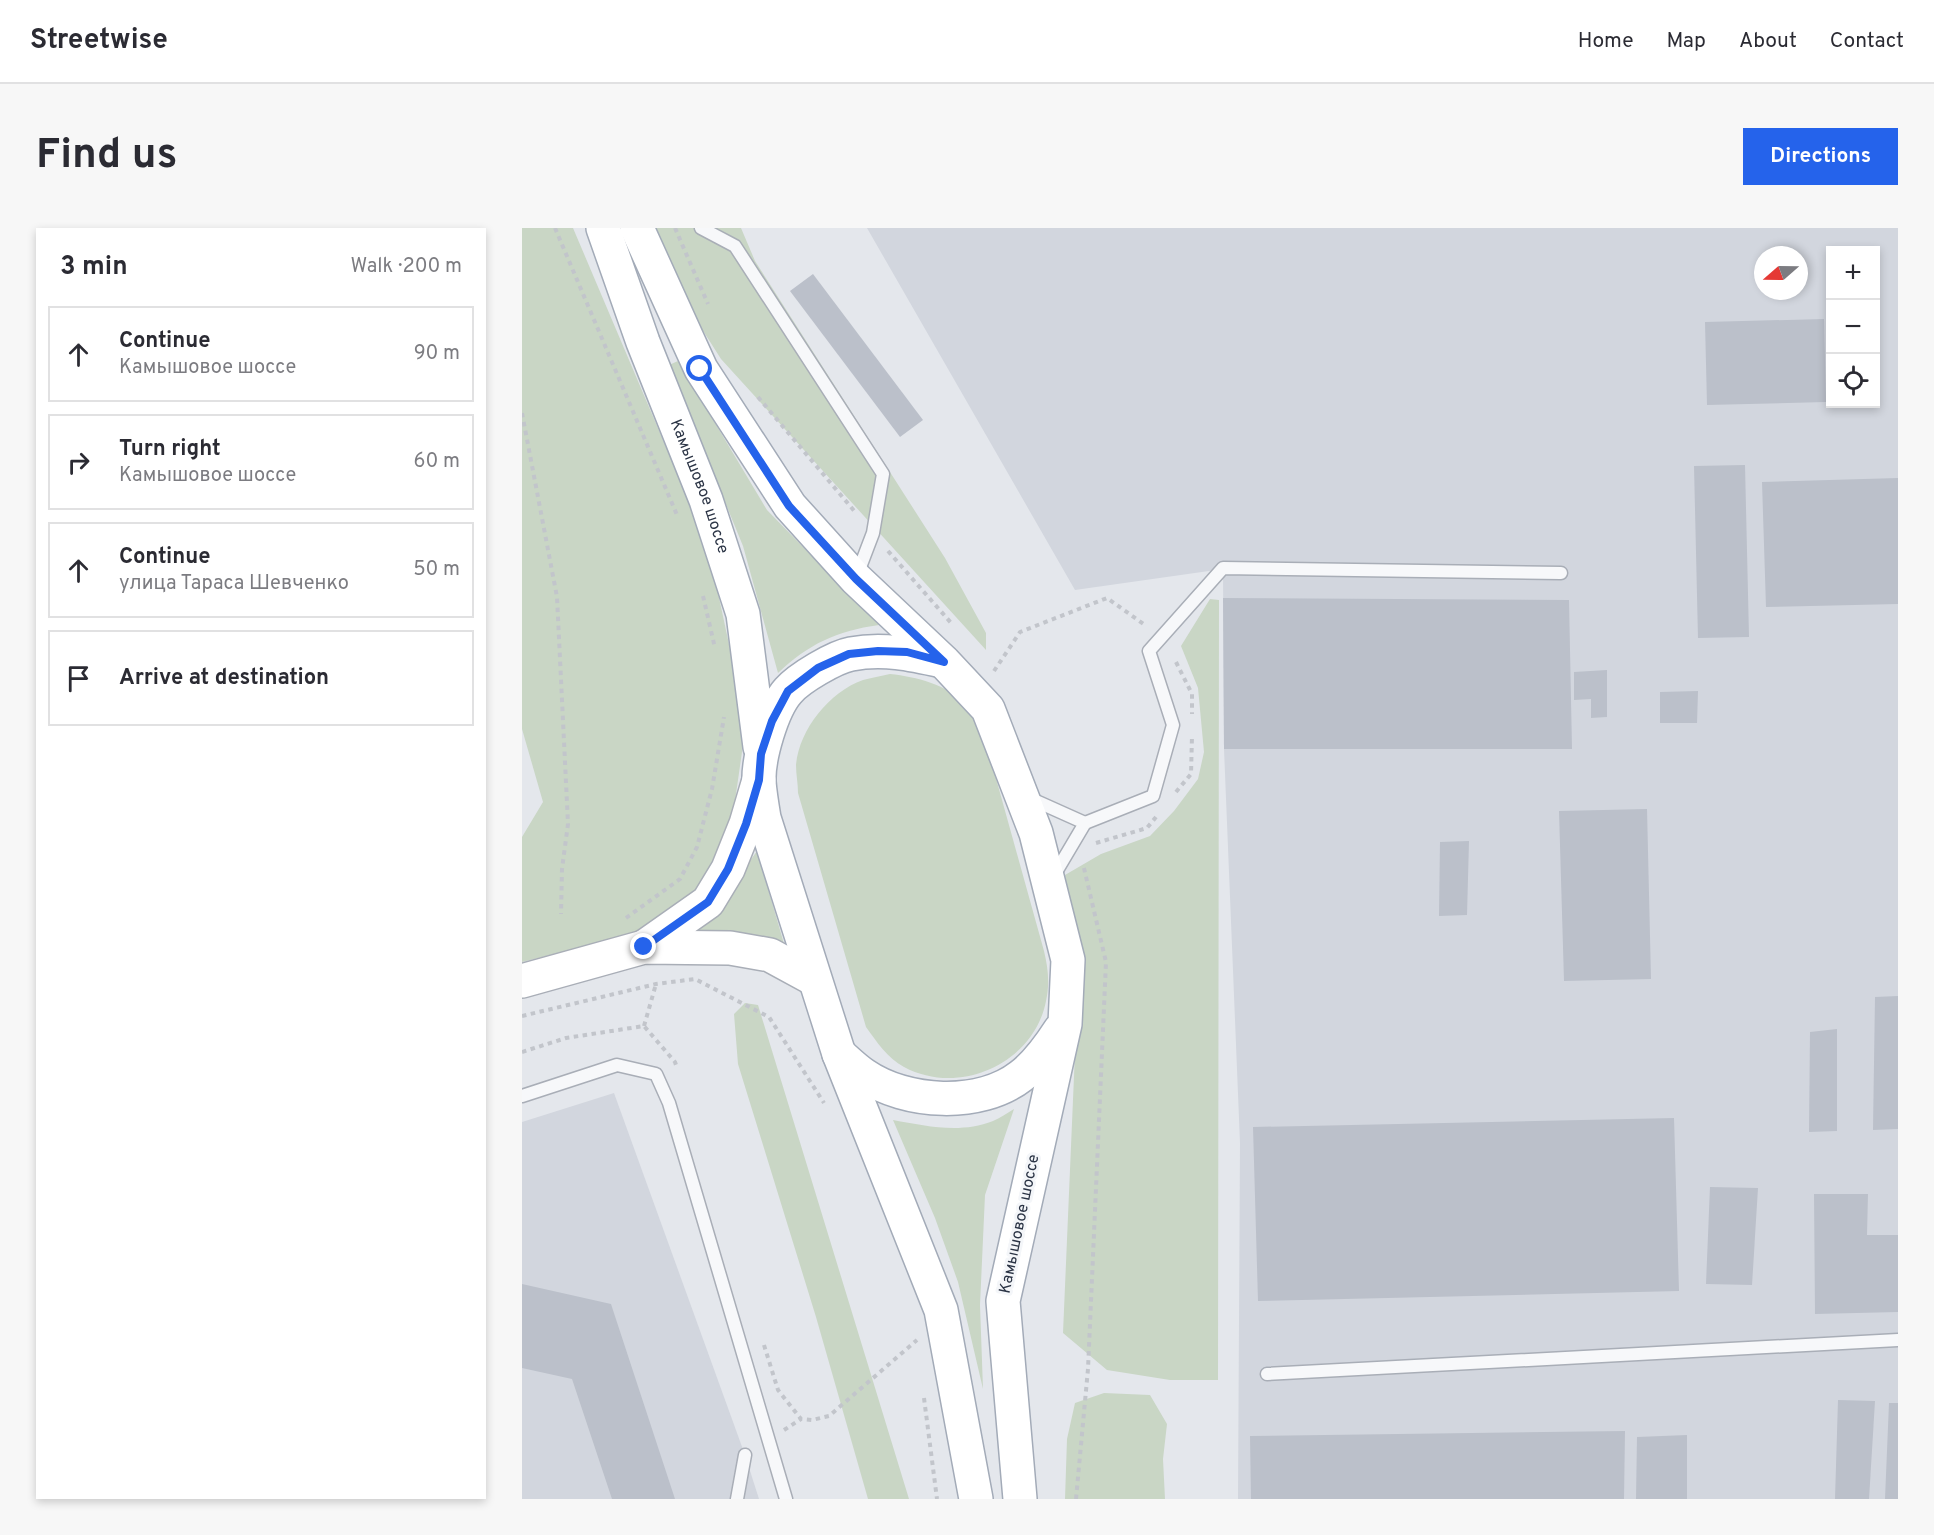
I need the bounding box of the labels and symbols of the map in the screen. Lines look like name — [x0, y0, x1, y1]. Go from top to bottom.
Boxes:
north arrow — [1754, 246, 1808, 300]
route start — [686, 355, 712, 381]
street label: Камышовое шоссе — [665, 417, 733, 556]
route end — [630, 933, 656, 959]
street label: Камышовое шоссе — [995, 1153, 1045, 1295]

